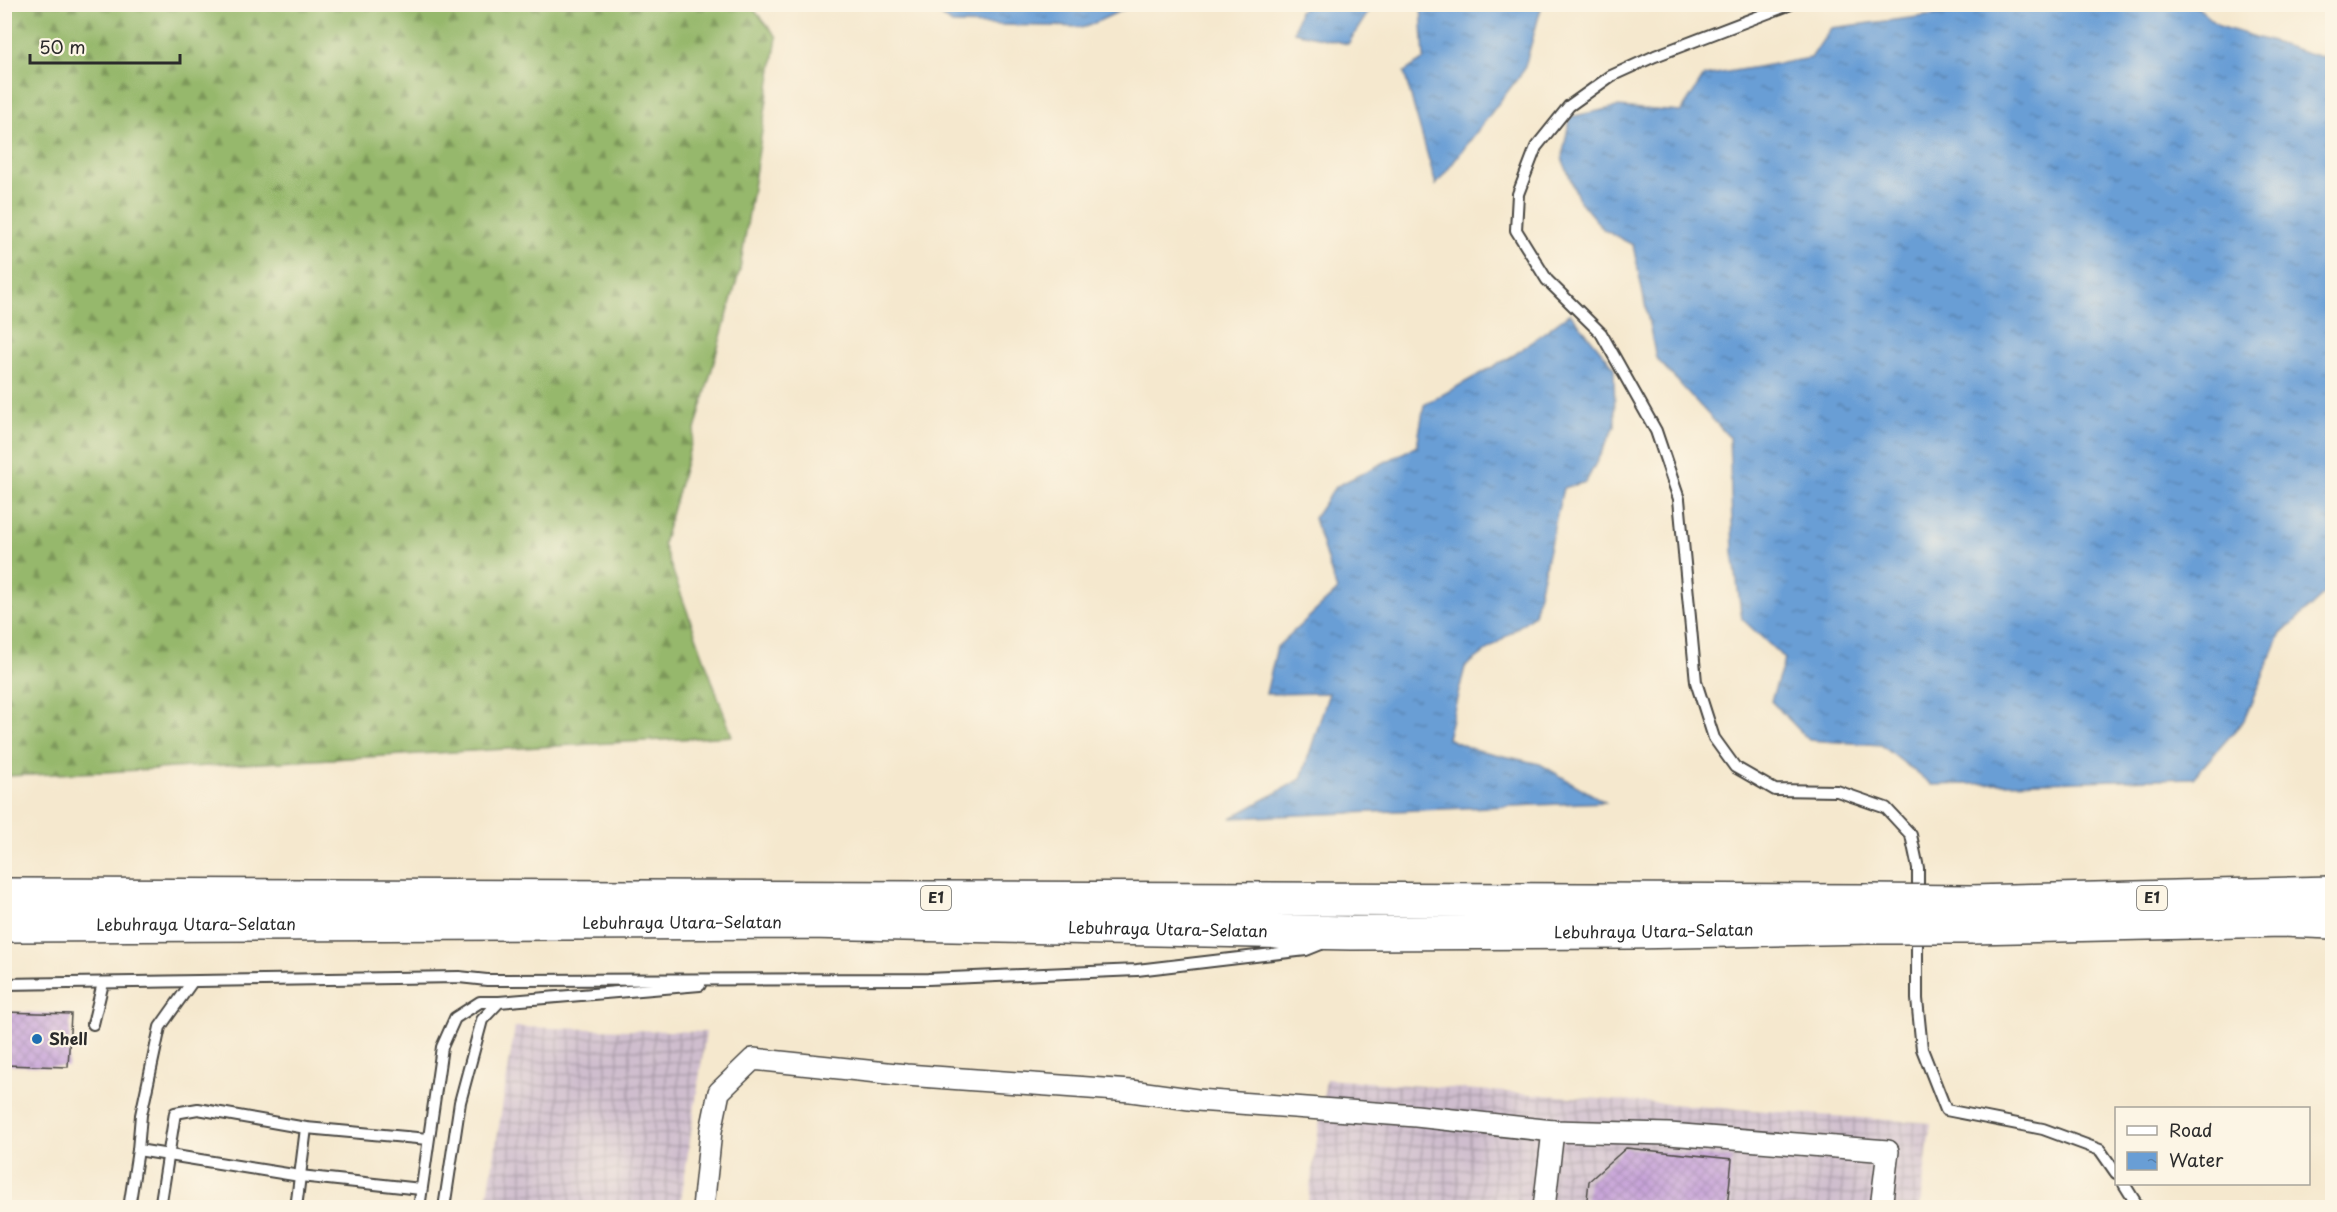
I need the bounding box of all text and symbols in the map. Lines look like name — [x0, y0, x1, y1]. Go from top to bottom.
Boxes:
scale bar — [30, 27, 180, 65]
text: 50 m — [39, 33, 86, 60]
road number: E1 — [921, 886, 951, 910]
road number: E1 — [2137, 886, 2167, 910]
street label: Lebuhraya Utara–Selatan — [582, 909, 782, 934]
street label: Lebuhraya Utara–Selatan — [96, 911, 296, 936]
street label: Lebuhraya Utara–Selatan — [1068, 914, 1268, 942]
street label: Lebuhraya Utara–Selatan — [1554, 916, 1754, 943]
place label: Shell — [49, 1026, 88, 1050]
marker: Shell — [30, 1032, 44, 1046]
legend — [2115, 1107, 2310, 1185]
text: Road — [2169, 1116, 2213, 1143]
text: Water — [2169, 1146, 2224, 1173]

